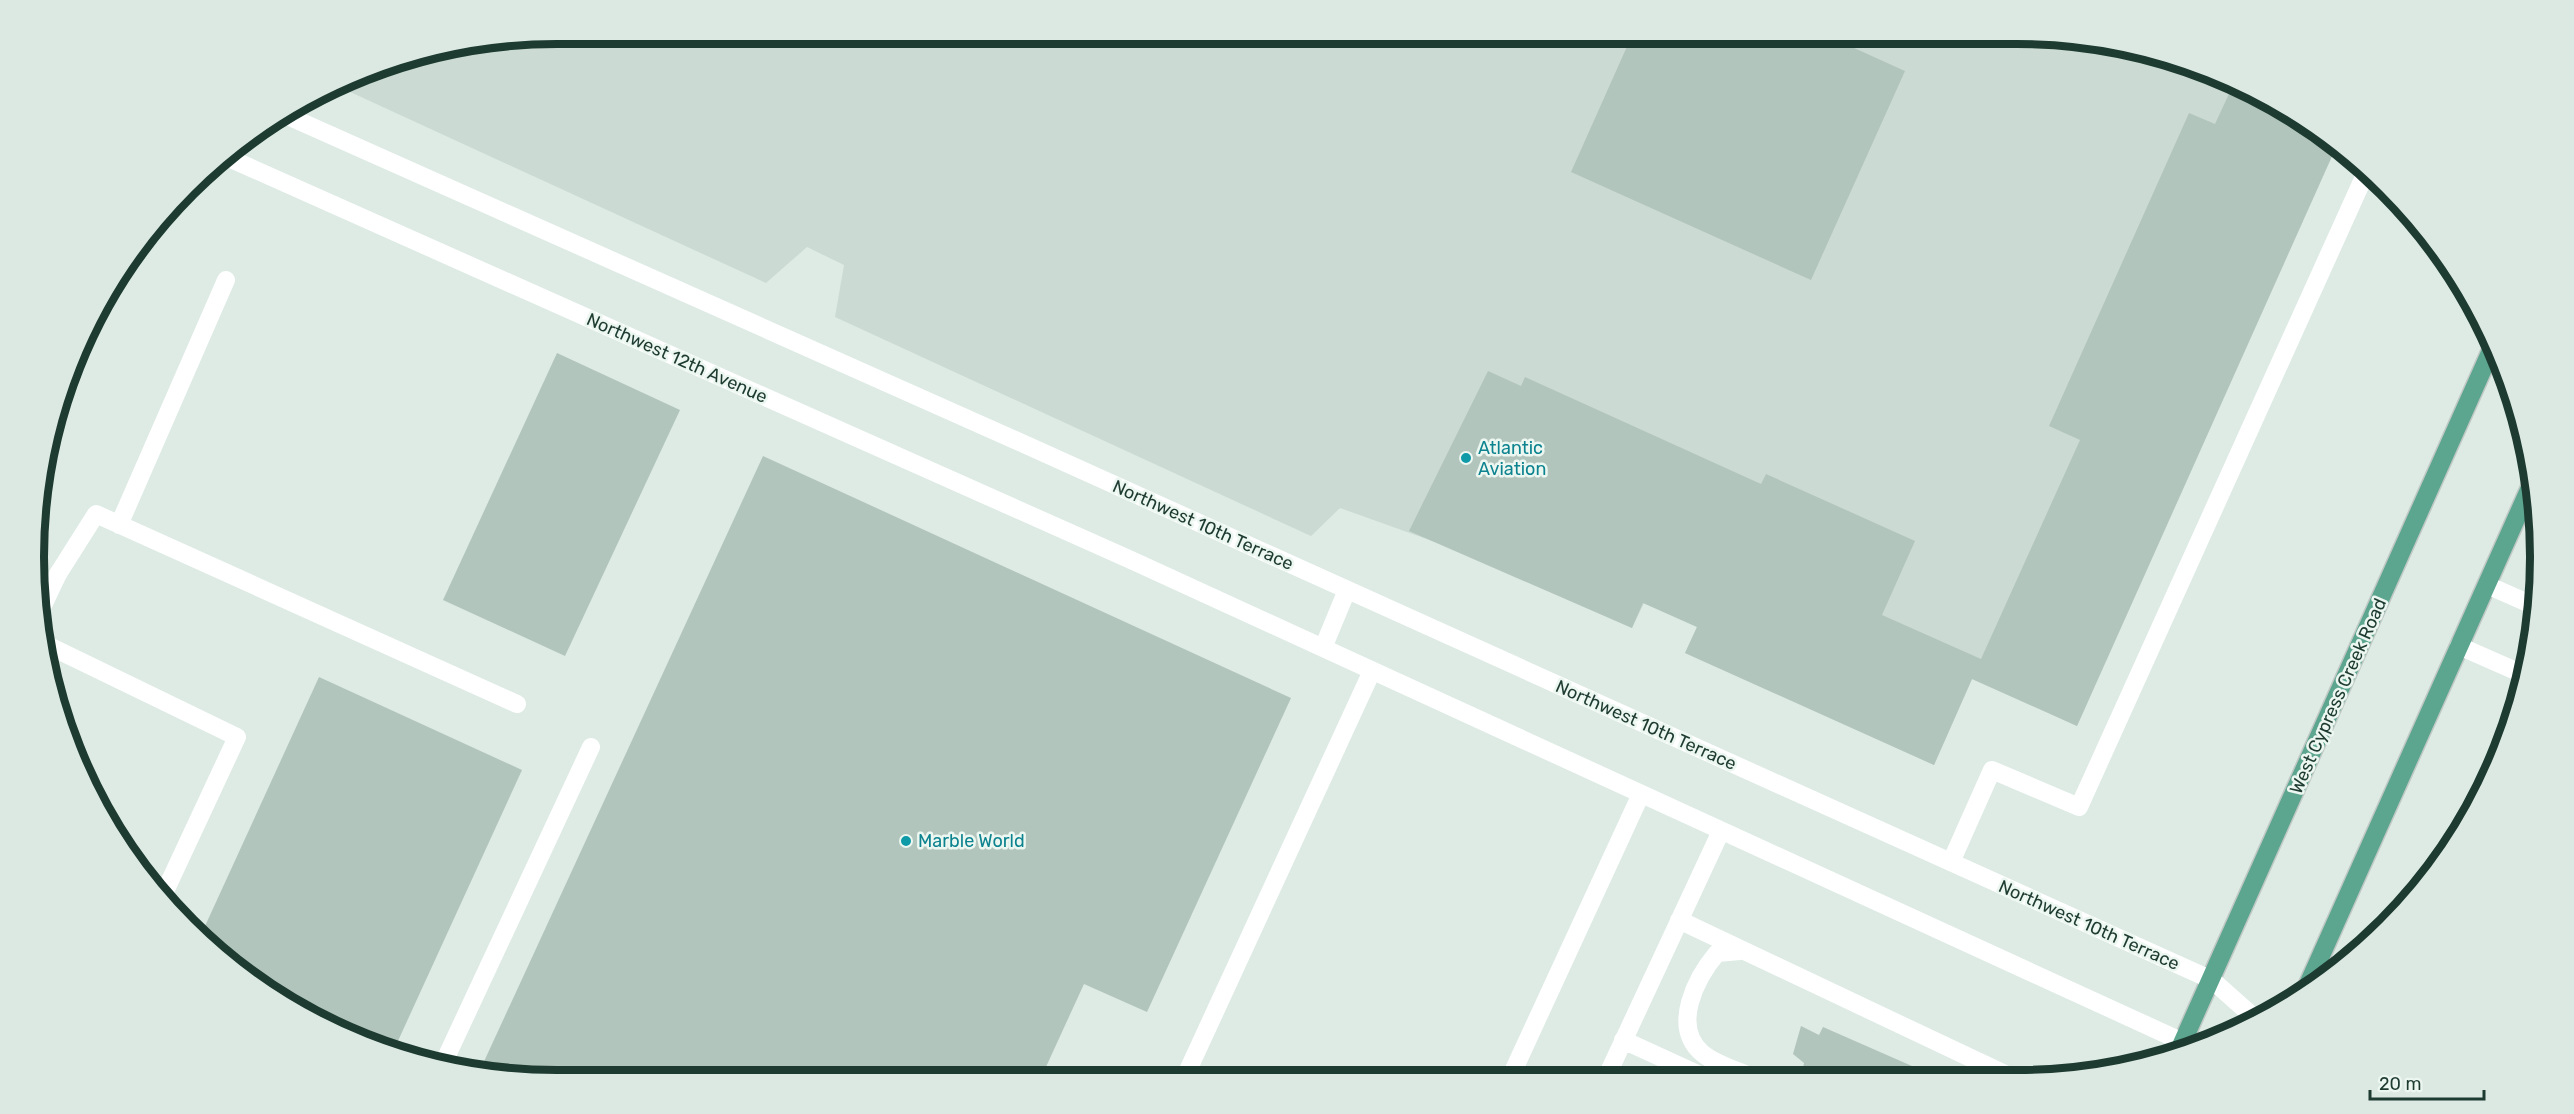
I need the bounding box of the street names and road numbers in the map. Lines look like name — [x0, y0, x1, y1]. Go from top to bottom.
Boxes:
street label: Northwest 12th Avenue — [583, 308, 771, 408]
street label: Northwest 10th Terrace — [1109, 475, 1297, 575]
street label: West Cypress Creek Road — [2285, 595, 2391, 797]
street label: Northwest 10th Terrace — [1552, 675, 1740, 775]
street label: Northwest 10th Terrace — [1995, 875, 2183, 975]

